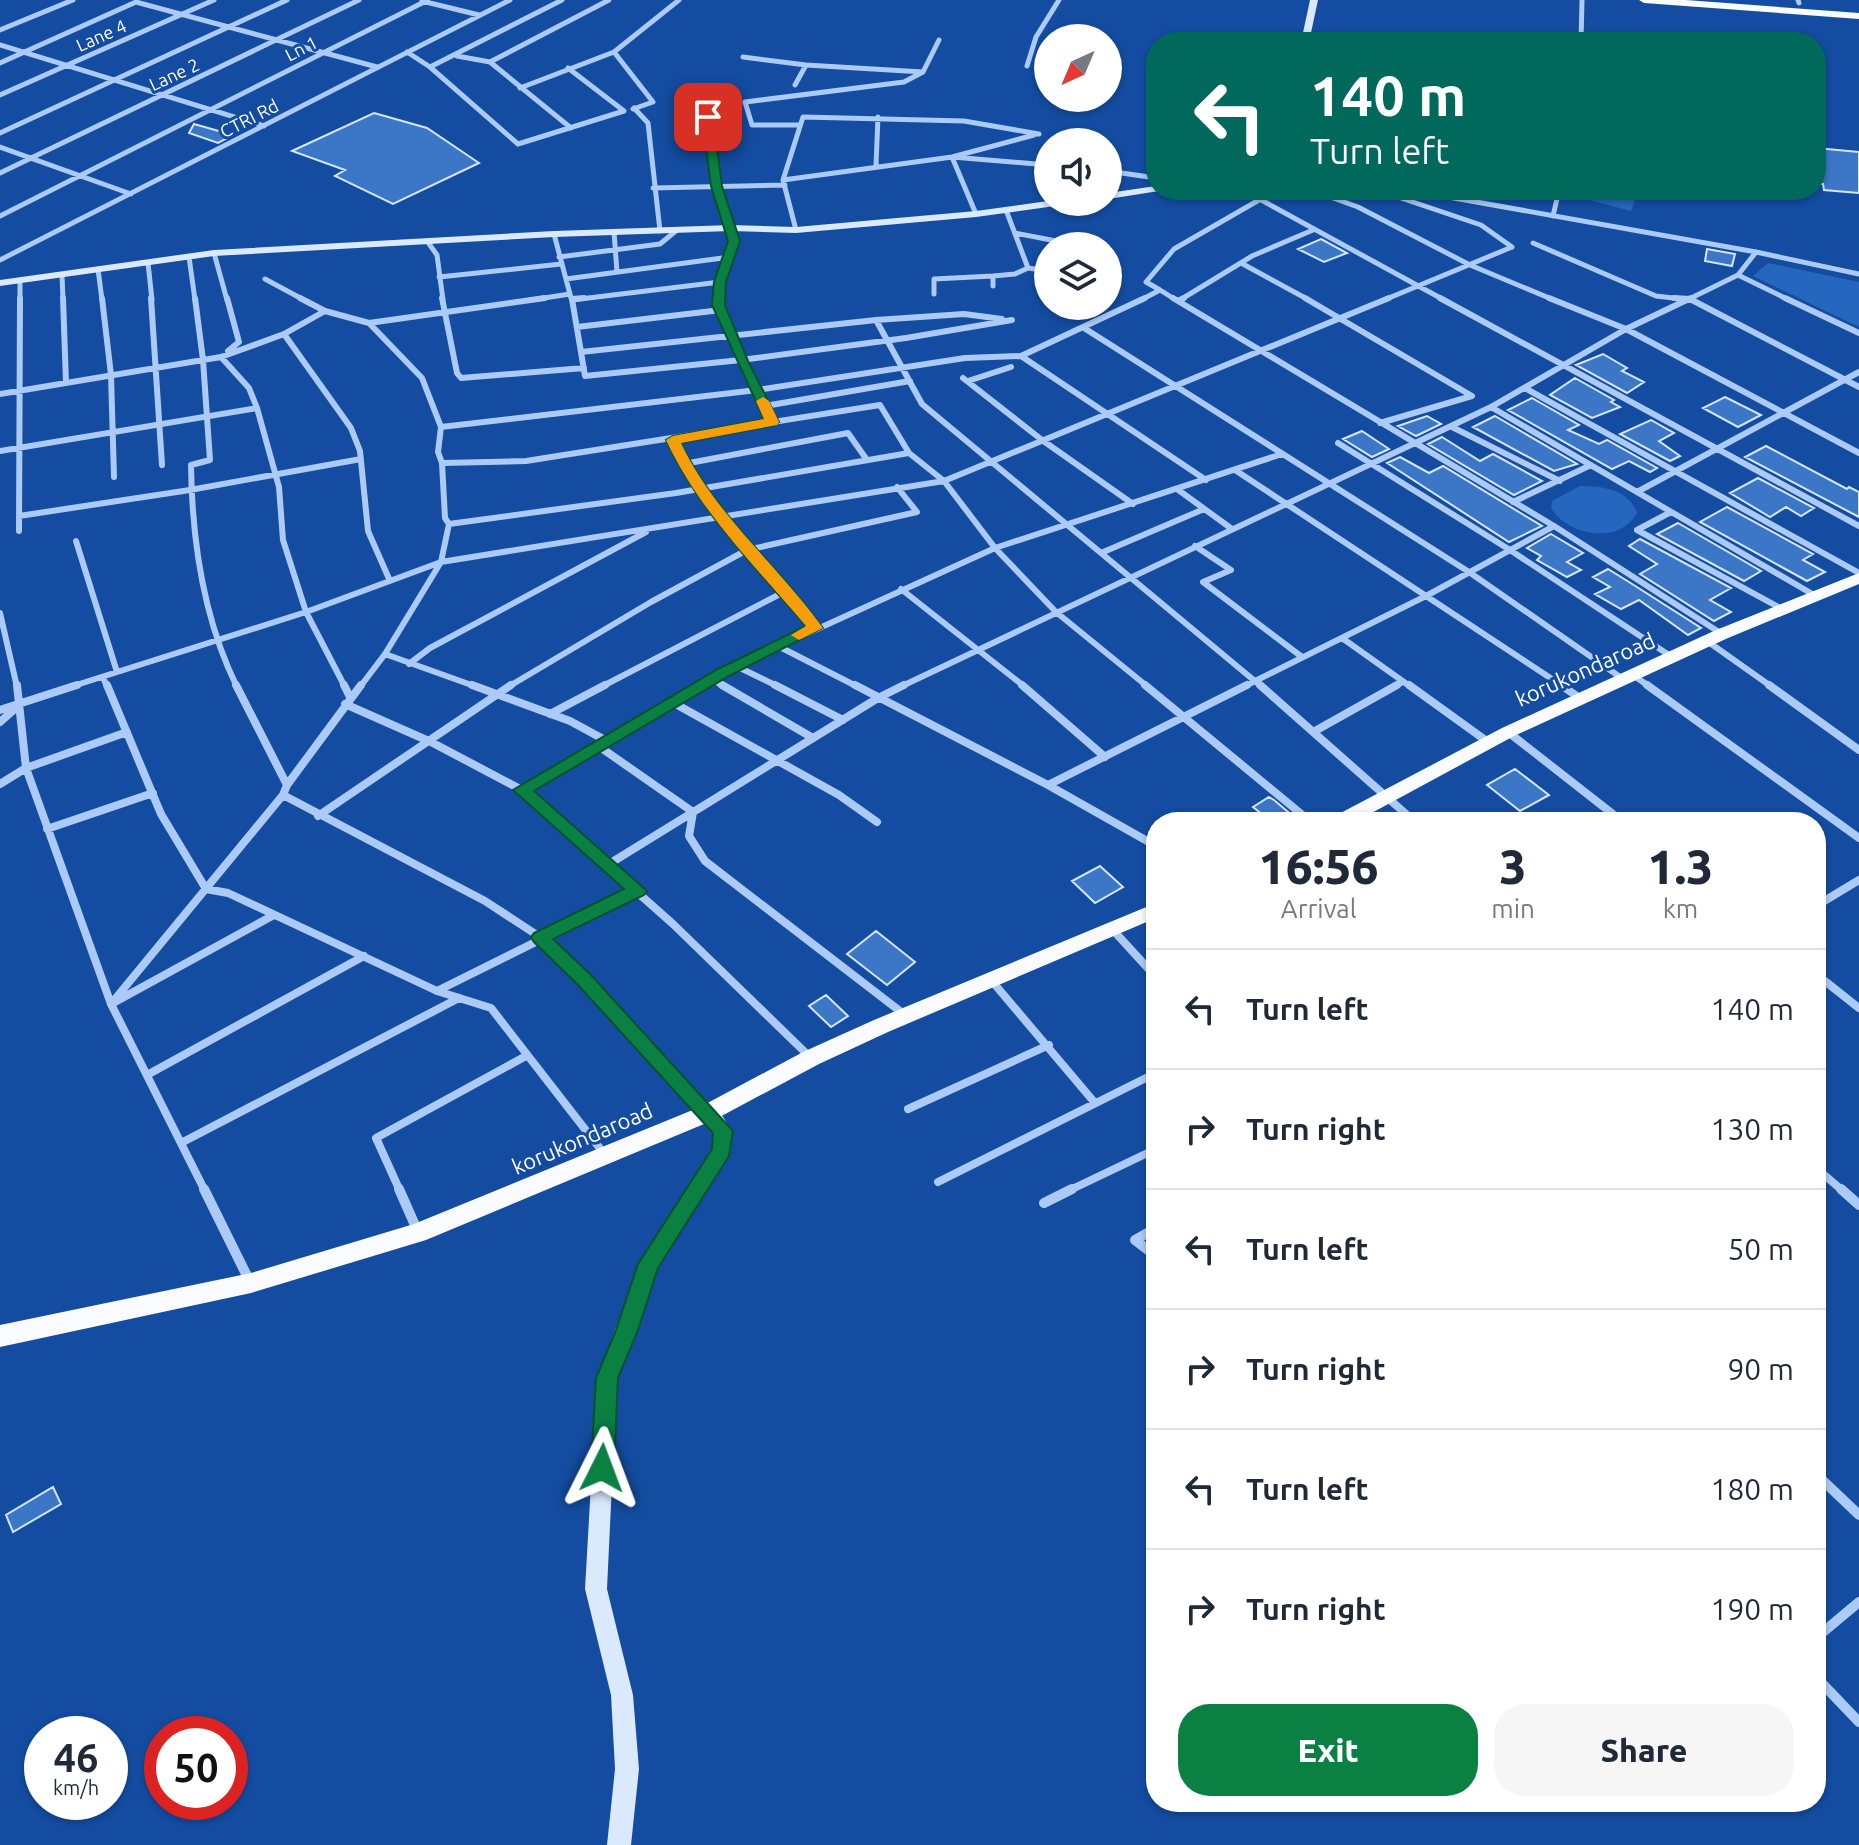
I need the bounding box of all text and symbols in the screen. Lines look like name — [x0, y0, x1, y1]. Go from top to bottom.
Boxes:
street label: Lane 4 — [73, 15, 129, 55]
north arrow — [1034, 24, 1122, 112]
map controls — [1034, 24, 1122, 320]
street label: Ln 1 — [281, 31, 321, 65]
street label: Lane 2 — [146, 54, 202, 94]
icon: left — [1178, 64, 1282, 168]
text: 140 m — [1310, 64, 1466, 127]
pin — [674, 83, 742, 151]
street label: CTRI Rd — [216, 95, 282, 141]
icon: arrive — [686, 95, 730, 139]
button: sound — [1034, 128, 1122, 216]
text: Turn left — [1310, 130, 1449, 171]
button: layers — [1034, 232, 1122, 320]
street label: korukondaroad — [1511, 627, 1659, 711]
text: 16:56 — [1259, 839, 1379, 893]
text: 3 — [1500, 839, 1527, 893]
text: 1.3 — [1647, 839, 1713, 893]
text: Arrival — [1281, 894, 1356, 923]
text: min — [1491, 894, 1535, 923]
text: km — [1663, 894, 1698, 923]
icon: left — [1178, 987, 1222, 1031]
text: Turn left — [1246, 992, 1368, 1026]
text: 140 m — [1710, 992, 1794, 1026]
street label: korukondaroad — [508, 1097, 656, 1179]
icon: right — [1178, 1107, 1222, 1151]
text: Turn right — [1246, 1112, 1386, 1146]
text: 130 m — [1710, 1112, 1794, 1146]
icon: left — [1178, 1227, 1222, 1271]
text: Turn left — [1246, 1232, 1368, 1266]
text: 50 m — [1727, 1232, 1794, 1266]
icon: right — [1178, 1347, 1222, 1391]
text: Turn right — [1246, 1352, 1386, 1386]
text: 90 m — [1727, 1352, 1794, 1386]
position arrow — [560, 1426, 644, 1510]
icon: left — [1178, 1467, 1222, 1511]
text: Turn left — [1246, 1472, 1368, 1506]
text: 180 m — [1710, 1472, 1794, 1506]
icon: right — [1178, 1587, 1222, 1631]
text: Turn right — [1246, 1592, 1386, 1626]
text: 190 m — [1710, 1592, 1794, 1626]
button: Exit — [1178, 1704, 1478, 1796]
button: Share — [1494, 1704, 1794, 1796]
speed limit sign: 50 — [144, 1716, 248, 1820]
text: 46 — [53, 1735, 99, 1780]
text: km/h — [53, 1776, 99, 1799]

